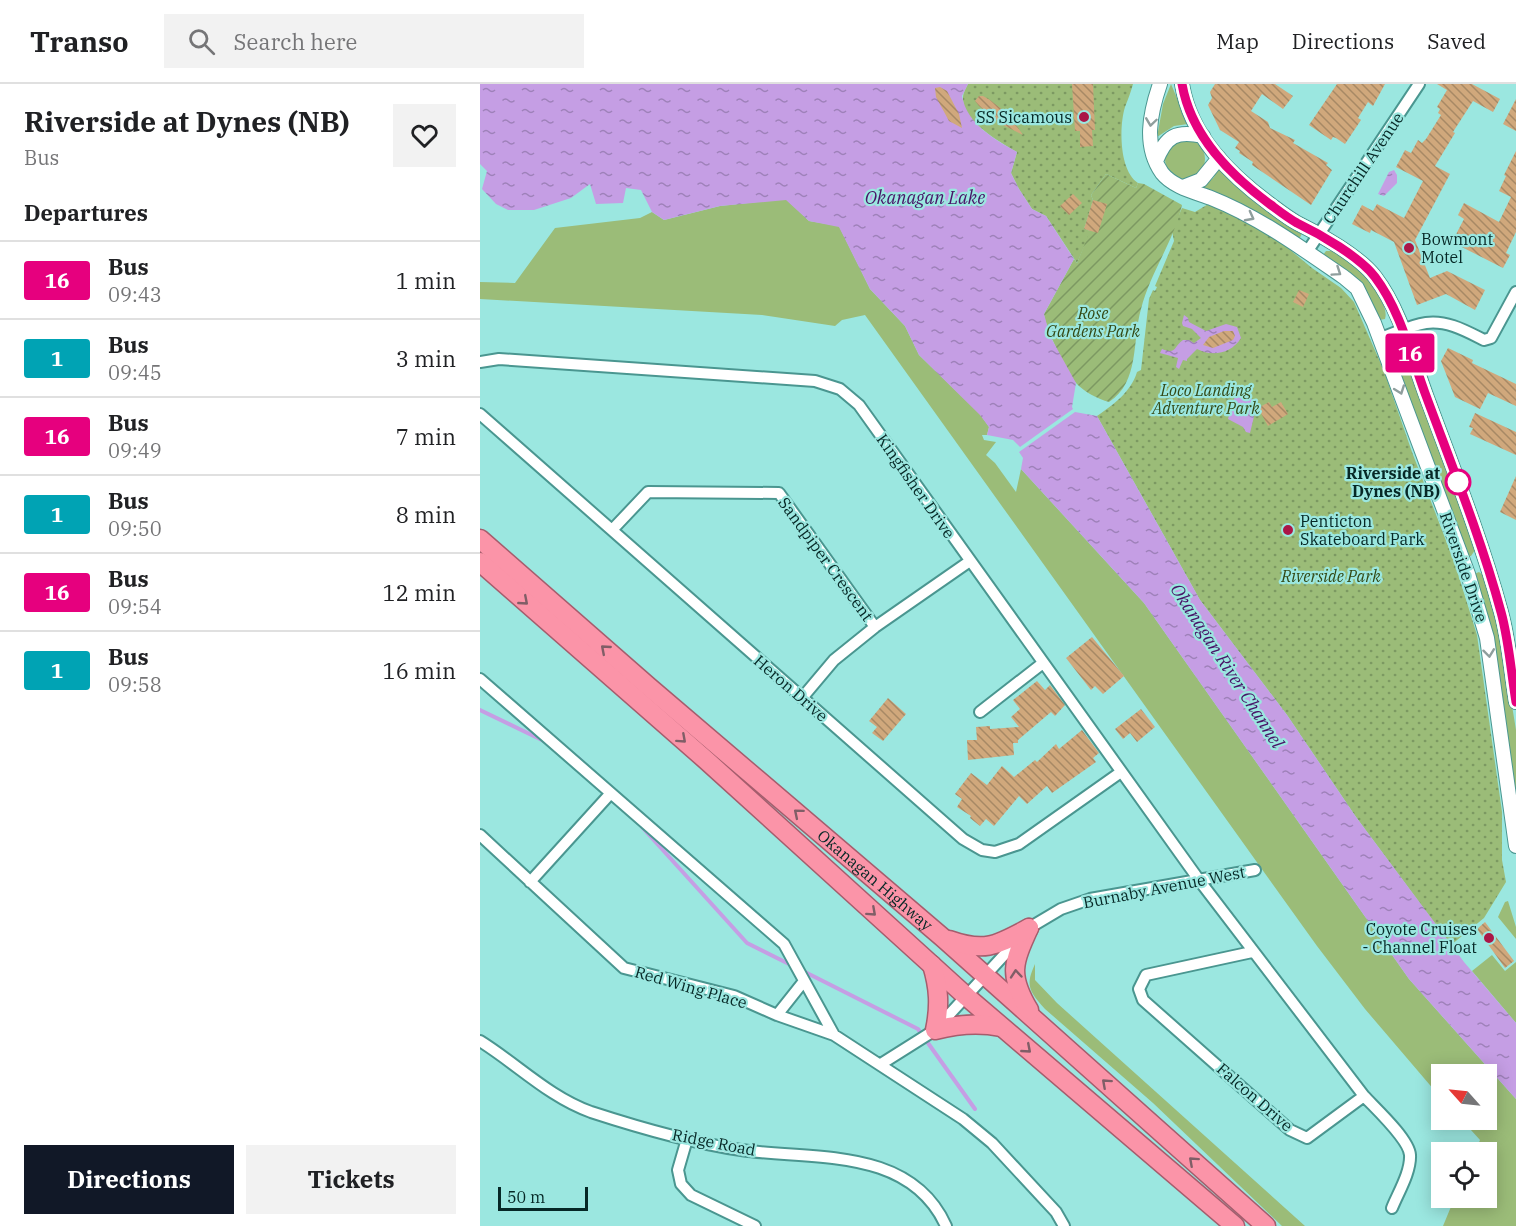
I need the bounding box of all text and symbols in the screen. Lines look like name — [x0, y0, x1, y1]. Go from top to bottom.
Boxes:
search box — [164, 14, 584, 68]
text: Transo — [30, 23, 128, 60]
icon: search — [185, 25, 218, 58]
text: Search here — [233, 27, 357, 56]
text: Map — [1216, 27, 1259, 55]
text: Directions — [1292, 27, 1394, 55]
text: Saved — [1427, 27, 1486, 55]
text: Riverside at Dynes (NB) — [24, 103, 350, 140]
button: heart — [393, 104, 456, 167]
place label: SS Sicamous — [976, 107, 1072, 127]
street label: Churchill Avenue — [1318, 108, 1408, 228]
marker: SS Sicamous — [1077, 110, 1091, 124]
one-way arrow — [1146, 118, 1158, 127]
text: Bus — [24, 144, 59, 171]
water label: Okanagan Lake — [865, 186, 985, 209]
text: Departures — [24, 198, 148, 227]
one-way arrow — [1243, 210, 1254, 221]
place label: Bowmont Motel — [1421, 229, 1494, 267]
marker: Bowmont Motel — [1402, 241, 1416, 255]
text: Bus — [108, 252, 149, 281]
one-way arrow — [1330, 265, 1341, 276]
text: 16 — [44, 266, 70, 294]
text: 1 min — [396, 266, 456, 295]
text: 09:43 — [108, 281, 162, 308]
park label: Rose Gardens Park — [1046, 303, 1140, 341]
text: Bus — [108, 330, 149, 359]
line badge: 16 — [1383, 334, 1437, 372]
text: 16 — [1397, 339, 1423, 367]
text: 1 — [51, 344, 63, 372]
text: 3 min — [396, 344, 456, 373]
text: 09:45 — [108, 359, 162, 386]
park label: Loco Landing Adventure Park — [1151, 380, 1260, 418]
one-way arrow — [1393, 383, 1405, 394]
text: Bus — [108, 408, 149, 437]
text: 16 — [44, 422, 70, 450]
text: 7 min — [396, 422, 456, 451]
street label: Kingfisher Drive — [873, 430, 959, 542]
text: 09:49 — [108, 437, 162, 464]
place label: Riverside at Dynes (NB) — [1346, 463, 1440, 501]
marker: Riverside at Dynes (NB) — [1445, 469, 1471, 495]
text: Bus — [108, 486, 149, 515]
street label: Sandpiper Crescent — [774, 493, 878, 625]
text: 1 — [51, 500, 63, 528]
text: 8 min — [396, 500, 456, 529]
street label: Riverside Drive — [1436, 509, 1492, 625]
place label: Penticton Skateboard Park — [1300, 511, 1425, 549]
text: 09:50 — [108, 515, 162, 542]
marker: Penticton Skateboard Park — [1281, 523, 1295, 537]
text: Bus — [108, 564, 149, 593]
park label: Riverside Park — [1280, 566, 1381, 586]
text: 16 — [44, 578, 70, 606]
text: 12 min — [383, 578, 456, 607]
water label: Okanagan River Channel — [1166, 579, 1290, 753]
text: 09:54 — [108, 593, 162, 620]
one-way arrow — [517, 593, 528, 604]
text: Bus — [108, 642, 149, 671]
one-way arrow — [601, 645, 612, 656]
one-way arrow — [1483, 649, 1495, 658]
street label: Heron Drive — [750, 650, 832, 726]
text: 1 — [51, 656, 63, 684]
text: 16 min — [383, 656, 456, 685]
text: 09:58 — [108, 671, 162, 698]
one-way arrow — [675, 732, 686, 743]
one-way arrow — [794, 810, 805, 821]
street label: Okanagan Highway — [813, 825, 937, 935]
street label: Burnaby Avenue West — [1081, 861, 1247, 913]
one-way arrow — [865, 905, 876, 916]
place label: Coyote Cruises - Channel Float — [1362, 919, 1477, 957]
marker: Coyote Cruises - Channel Float — [1482, 931, 1496, 945]
street label: Red Wing Place — [633, 961, 749, 1013]
one-way arrow — [1010, 970, 1023, 979]
one-way arrow — [1020, 1042, 1030, 1053]
street label: Falcon Drive — [1213, 1059, 1297, 1135]
north arrow — [1431, 1064, 1497, 1130]
map controls — [1431, 1064, 1497, 1208]
one-way arrow — [1103, 1079, 1113, 1090]
street label: Ridge Road — [671, 1124, 758, 1160]
button: locate — [1431, 1142, 1497, 1208]
button: Directions — [24, 1145, 234, 1214]
button: Tickets — [246, 1145, 456, 1214]
one-way arrow — [1189, 1157, 1200, 1168]
scale bar — [498, 1184, 588, 1212]
text: 50 m — [507, 1187, 545, 1207]

